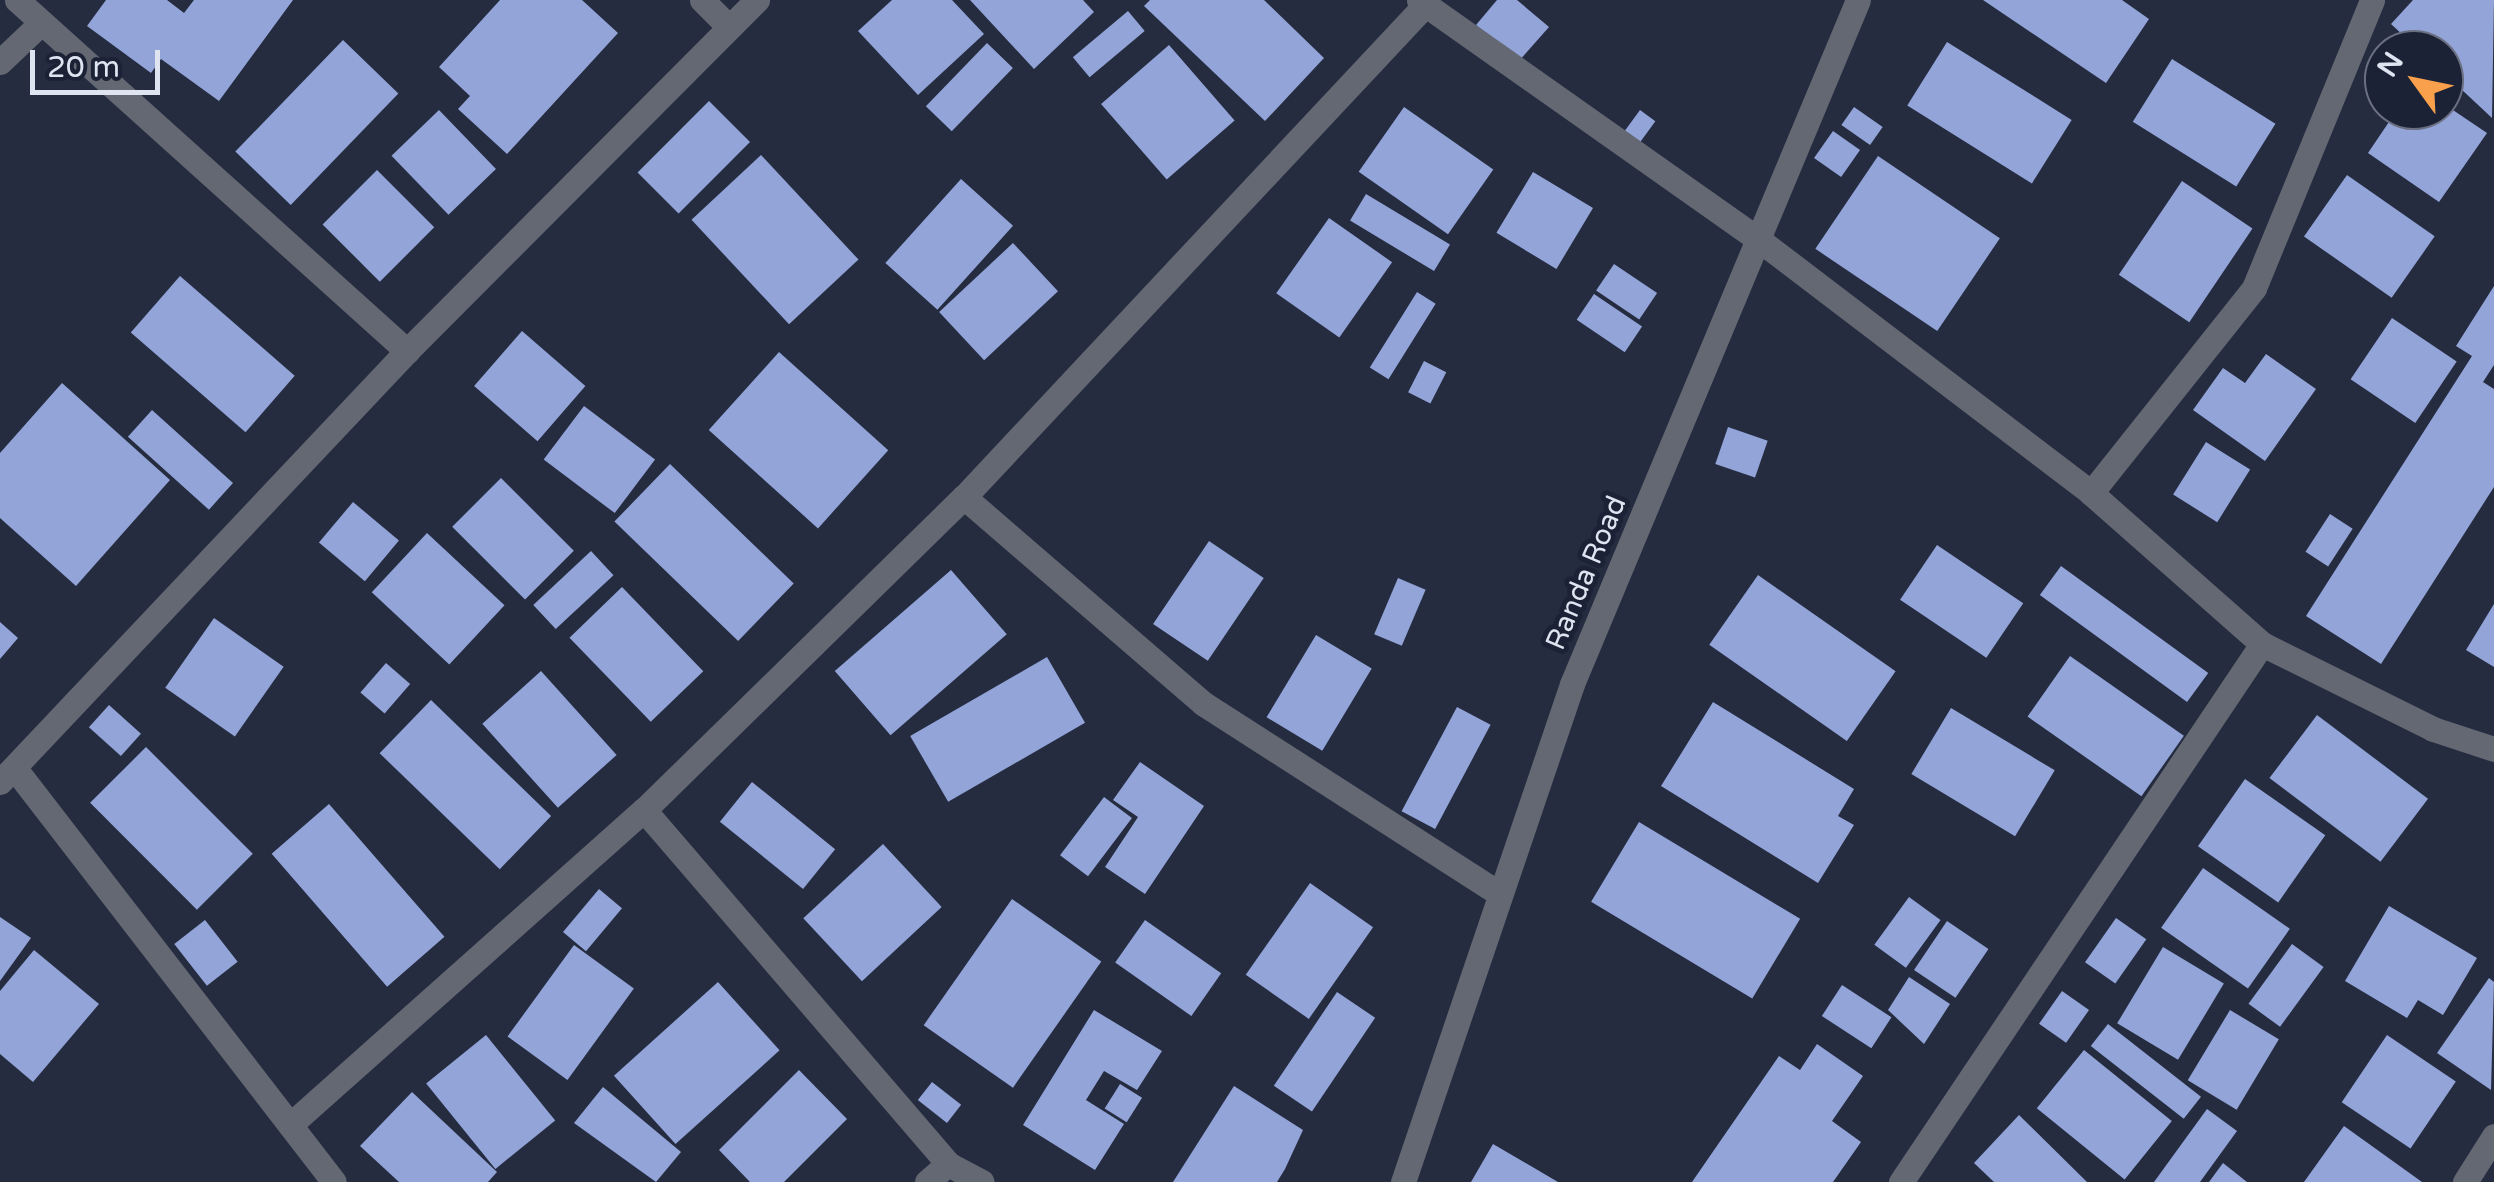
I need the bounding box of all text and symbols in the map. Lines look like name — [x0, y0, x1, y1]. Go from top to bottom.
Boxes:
scale bar — [35, 30, 165, 92]
north arrow — [2364, 30, 2464, 130]
text: N — [2370, 46, 2411, 83]
text: 20 m — [47, 49, 120, 86]
street label: Randa Road — [1539, 491, 1633, 655]

